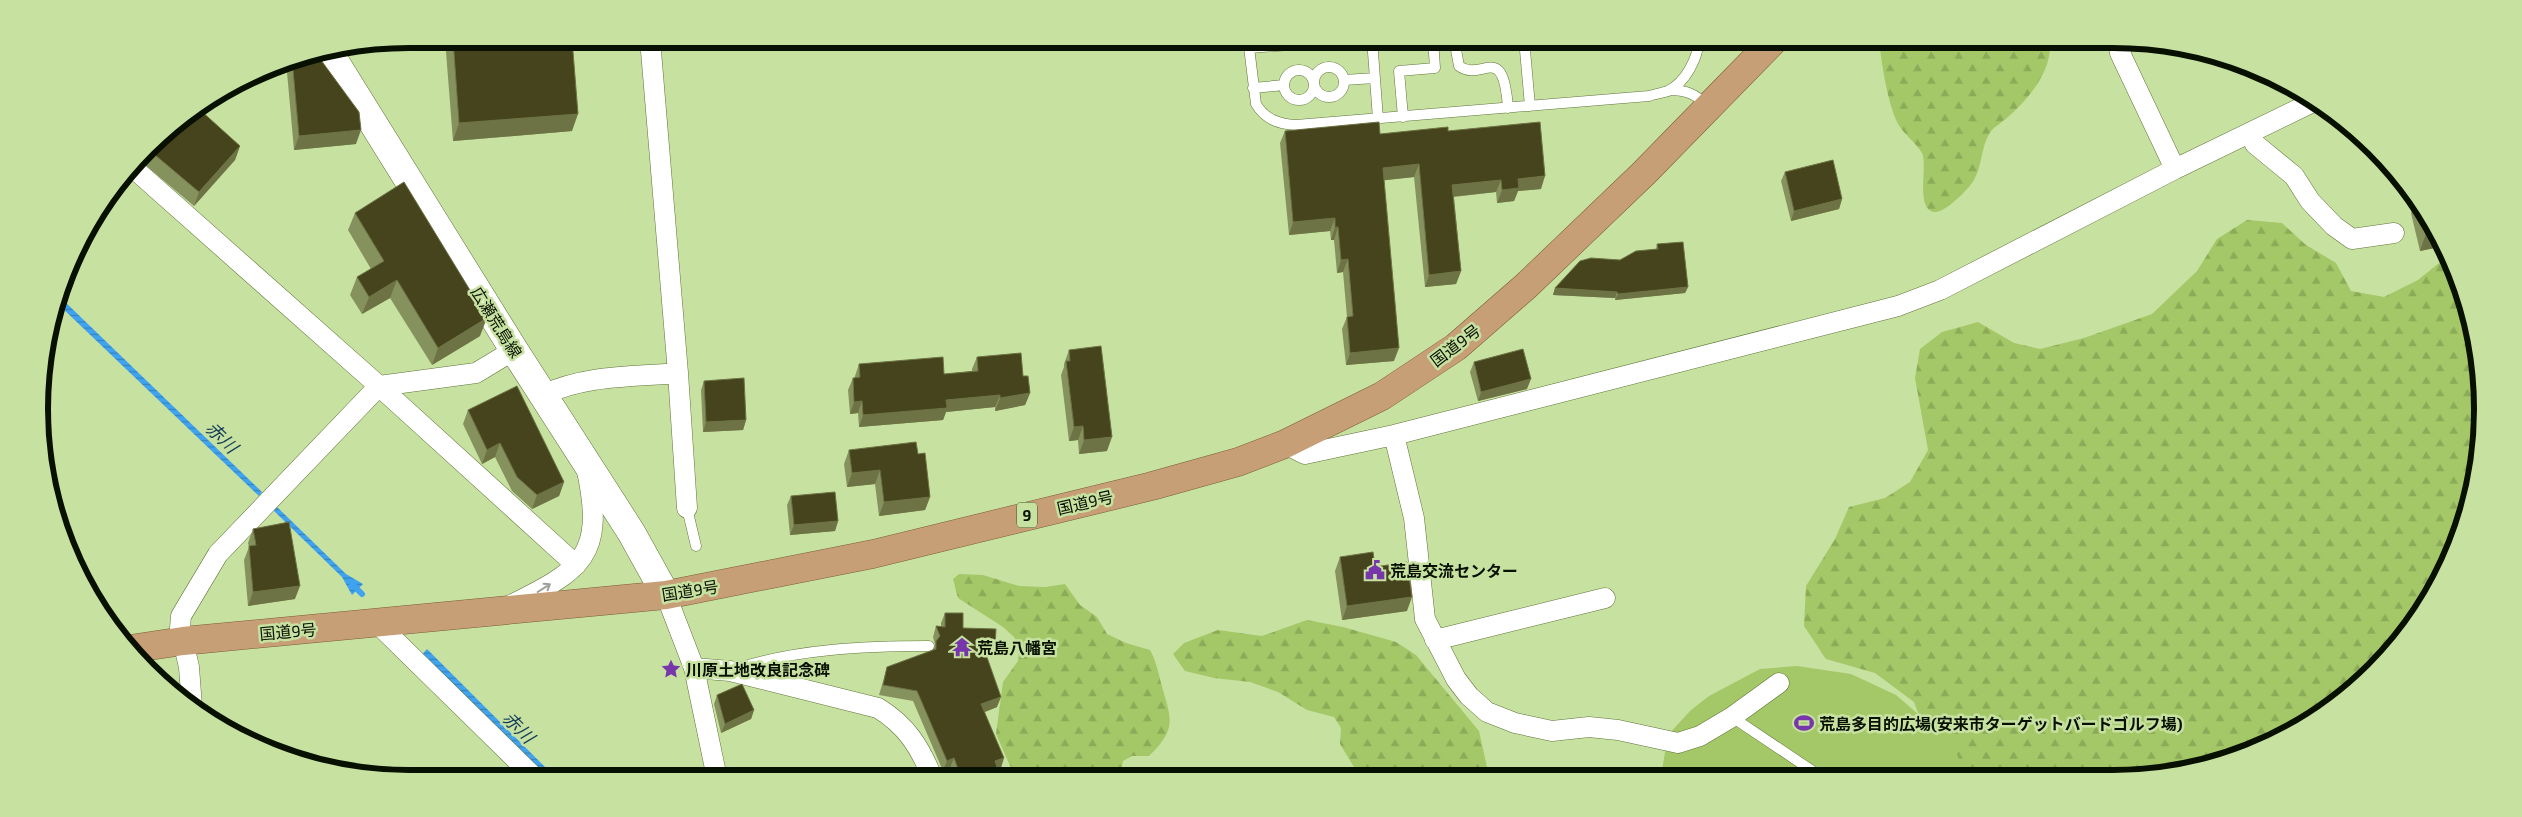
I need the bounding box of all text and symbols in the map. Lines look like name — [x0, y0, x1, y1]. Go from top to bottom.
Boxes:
street label: 広瀬荒島線 — [468, 283, 526, 361]
street label: 国道9号 — [1426, 320, 1484, 370]
water label: 赤川 — [201, 417, 244, 459]
street label: 国道9号 — [1055, 486, 1115, 518]
road number: 9 — [1017, 502, 1037, 528]
public building icon: 荒島交流センター — [1364, 559, 1386, 581]
place label: 荒島交流センター — [1390, 561, 1518, 580]
street label: 国道9号 — [660, 576, 720, 604]
one-way arrow — [536, 582, 550, 592]
street label: 国道9号 — [259, 619, 317, 643]
temple icon: 荒島八幡宮 — [951, 636, 973, 658]
place label: 荒島八幡宮 — [977, 638, 1057, 657]
place icon: 川原土地改良記念碑 — [660, 658, 682, 680]
place label: 川原土地改良記念碑 — [686, 660, 830, 679]
water label: 赤川 — [498, 706, 541, 749]
sports icon: 荒島多目的広場(安来市ターゲットバードゴルフ場) — [1793, 712, 1815, 734]
place label: 荒島多目的広場(安来市ターゲットバードゴルフ場) — [1819, 714, 2183, 733]

